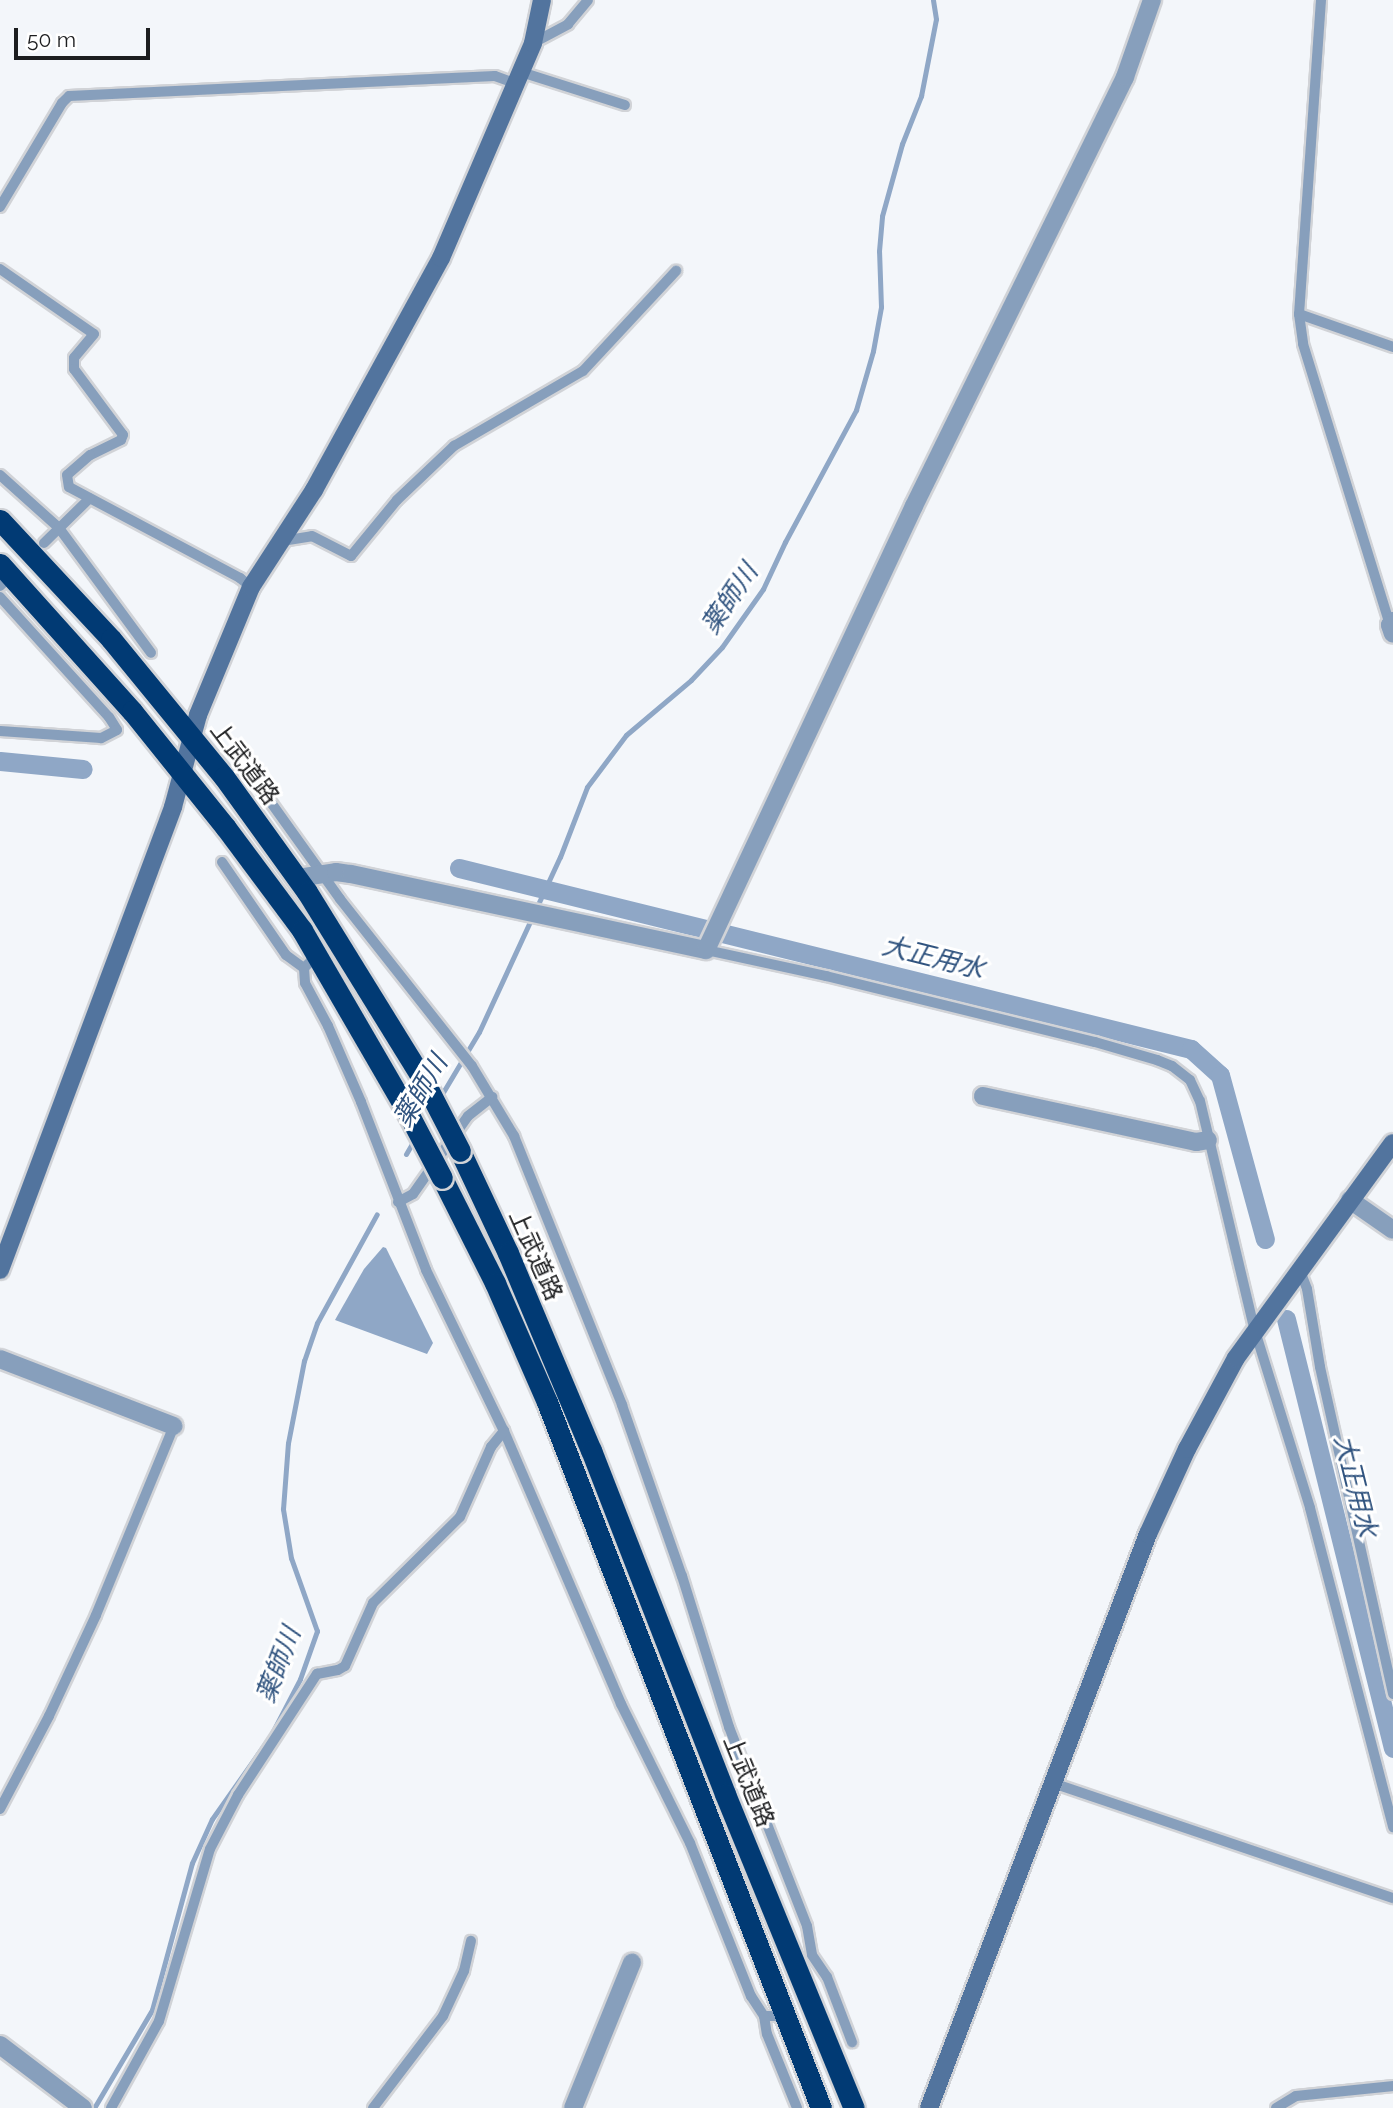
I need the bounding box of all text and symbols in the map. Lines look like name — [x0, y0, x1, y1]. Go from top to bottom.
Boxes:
scale bar — [18, 14, 154, 58]
text: 50 m — [27, 27, 76, 52]
water label: 薬師川 — [695, 558, 765, 640]
street label: 上武道路 — [205, 716, 285, 810]
water label: 大正用水 — [879, 930, 987, 986]
water label: 薬師川 — [388, 1050, 454, 1132]
street label: 上武道路 — [503, 1205, 569, 1305]
water label: 大正用水 — [1327, 1432, 1383, 1540]
water label: 薬師川 — [250, 1623, 308, 1707]
street label: 上武道路 — [718, 1731, 780, 1831]

